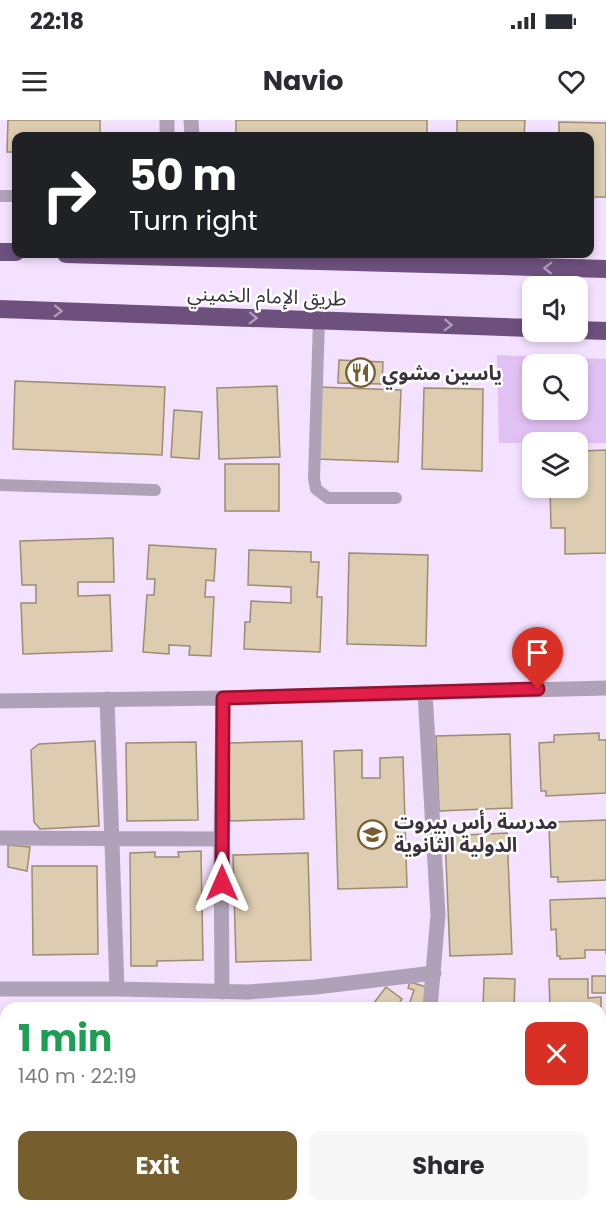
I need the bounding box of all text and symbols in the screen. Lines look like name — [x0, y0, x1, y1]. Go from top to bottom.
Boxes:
text: 22:18 — [30, 6, 84, 37]
text: Navio — [263, 62, 343, 99]
icon: menu — [18, 65, 51, 98]
icon: heart — [555, 65, 588, 98]
text: 50 m — [129, 146, 237, 205]
icon: right — [30, 156, 108, 234]
text: Turn right — [129, 202, 258, 239]
one-way arrow — [543, 261, 552, 274]
map controls — [522, 276, 588, 498]
button: sound — [522, 276, 588, 342]
street label: طريق الإمام الخميني — [187, 279, 347, 314]
one-way arrow — [54, 304, 63, 317]
one-way arrow — [249, 311, 258, 324]
one-way arrow — [444, 319, 453, 332]
button: search — [522, 354, 588, 420]
restaurant icon: ياسين مشوي — [345, 357, 377, 389]
place label: ياسين مشوي — [382, 359, 502, 390]
button: layers — [522, 432, 588, 498]
pin — [512, 627, 563, 689]
icon: arrive — [521, 636, 554, 669]
place label: مدرسة رأس بيروت الدولية الثانوية — [394, 808, 558, 859]
school or university icon: مدرسة رأس بيروت الدولية الثانوية — [357, 818, 389, 850]
position arrow — [190, 851, 254, 915]
text: 1 min — [18, 1013, 112, 1064]
button: close — [525, 1022, 588, 1085]
text: 140 m · 22:19 — [18, 1062, 137, 1090]
button: Exit — [18, 1131, 297, 1200]
button: Share — [309, 1131, 588, 1200]

